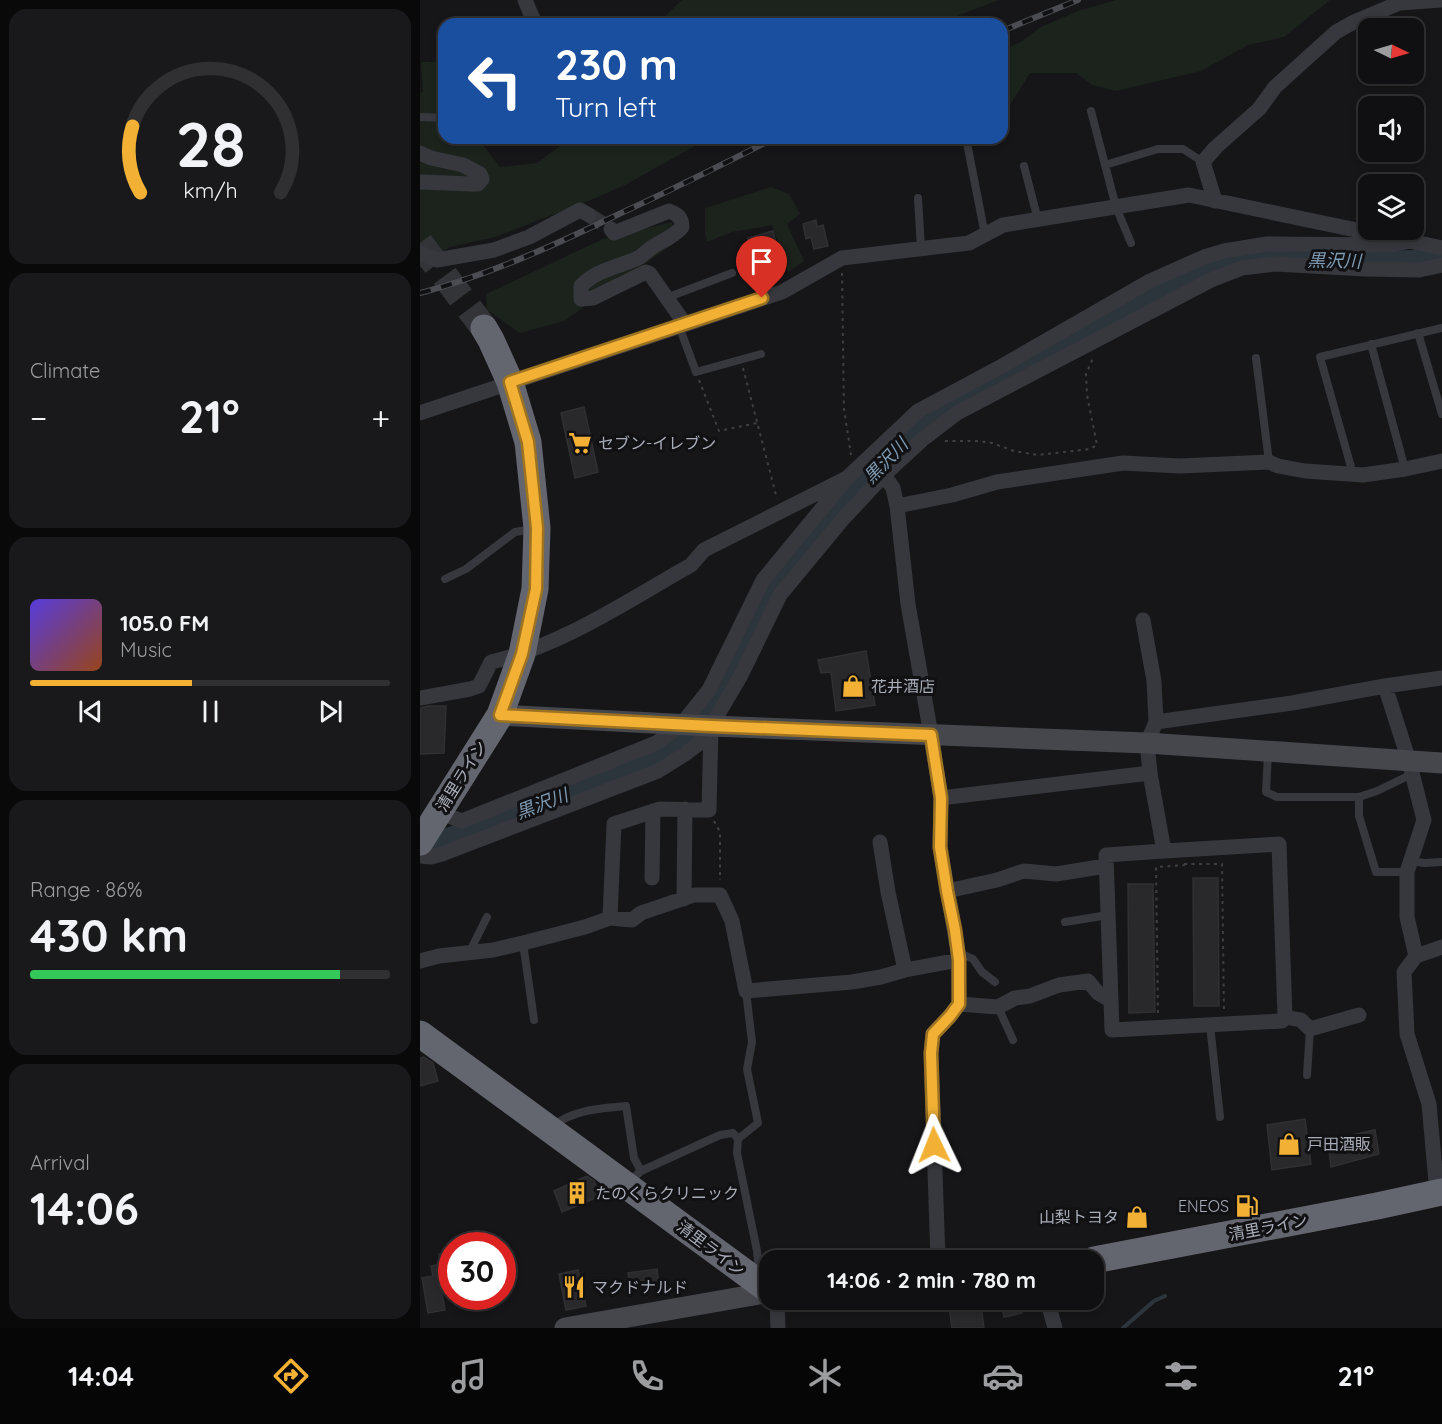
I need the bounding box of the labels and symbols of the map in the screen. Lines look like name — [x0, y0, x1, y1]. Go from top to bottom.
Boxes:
north arrow — [1358, 18, 1424, 84]
pin — [736, 236, 787, 298]
water label: 黒沢川 — [1307, 249, 1363, 273]
supermarket icon: セブン-イレブン — [567, 430, 593, 456]
water label: 黒沢川 — [859, 432, 914, 488]
place label: セブン-イレブン — [598, 433, 716, 453]
shop icon: 花井酒店 — [840, 673, 866, 699]
place label: 花井酒店 — [871, 676, 935, 696]
street label: 清里ライン — [431, 737, 491, 815]
water label: 黒沢川 — [512, 782, 573, 824]
position arrow — [902, 1113, 966, 1177]
shop icon: 戸田酒販 — [1276, 1131, 1302, 1157]
place label: 戸田酒販 — [1307, 1134, 1371, 1154]
building icon: たのくらクリニック — [564, 1180, 590, 1206]
place label: たのくらクリニック — [595, 1183, 739, 1203]
fuel station icon: ENEOS — [1234, 1193, 1260, 1219]
place label: ENEOS — [1178, 1196, 1229, 1216]
shop icon: 山梨トヨタ — [1124, 1204, 1150, 1230]
place label: 山梨トヨタ — [1039, 1207, 1119, 1227]
street label: 清里ライン — [1227, 1210, 1309, 1244]
street label: 清里ライン — [673, 1216, 749, 1280]
speed limit sign: 30 — [438, 1232, 516, 1310]
restaurant icon: マクドナルド — [561, 1274, 587, 1300]
place label: マクドナルド — [592, 1277, 688, 1297]

